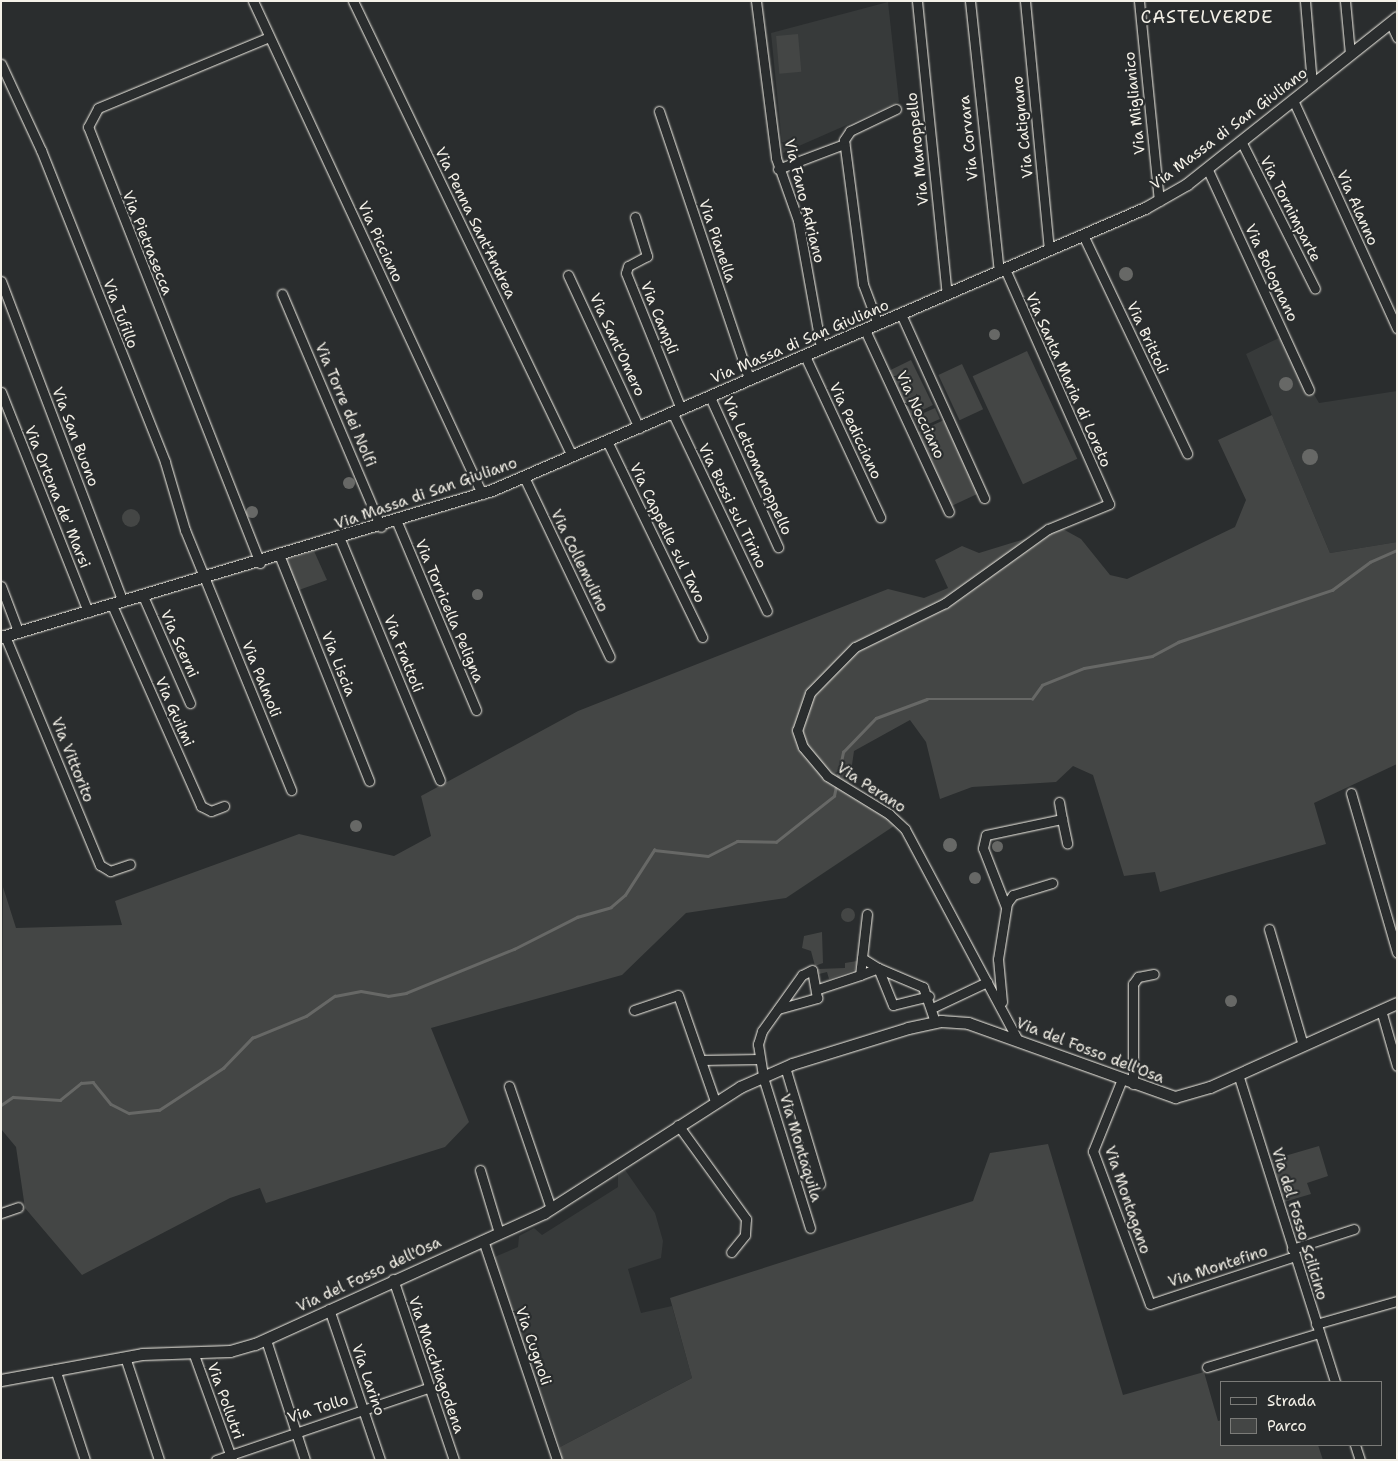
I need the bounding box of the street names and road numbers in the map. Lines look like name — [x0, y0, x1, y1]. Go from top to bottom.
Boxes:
street label: Via Miglianico — [1121, 51, 1149, 155]
street label: Via Massa di San Giuliano — [1147, 64, 1311, 194]
street label: Via Catignano — [1009, 75, 1037, 179]
street label: Via Manoppello — [903, 92, 933, 206]
street label: Via Corvara — [956, 94, 982, 182]
street label: Via Fano Adriano — [780, 137, 828, 265]
street label: Via Penna Sant'Andrea — [431, 144, 519, 302]
street label: Via Tornimparte — [1256, 153, 1324, 265]
street label: Via Alanno — [1332, 168, 1382, 248]
street label: Via Pietrasecca — [118, 188, 176, 298]
street label: Via Pianella — [694, 197, 740, 285]
street label: Via Picciano — [353, 199, 407, 285]
street label: Via Bolognano — [1241, 221, 1301, 325]
street label: Via Tufillo — [99, 277, 141, 351]
street label: Via Campli — [636, 279, 682, 357]
street label: Via Santa Maria di Loreto — [1021, 290, 1115, 470]
street label: Via Sant'Omero — [585, 291, 649, 399]
street label: Via Massa di San Giuliano — [708, 296, 892, 388]
street label: Via Brittoli — [1122, 299, 1172, 377]
street label: Via Torre dei Nolfi — [311, 340, 379, 470]
street label: Via Nocciano — [892, 368, 948, 462]
street label: Via Pedicciano — [825, 380, 885, 482]
street label: Via San Buono — [48, 385, 102, 489]
street label: Via Lettomanoppello — [718, 394, 796, 538]
street label: Via Ortona de' Marsi — [20, 423, 94, 571]
street label: Via Bussi sul Tirino — [694, 441, 770, 571]
street label: Via Massa di San Giuliano — [332, 454, 520, 534]
street label: Via Cappelle sul Tavo — [625, 460, 709, 606]
street label: Via Collemulino — [546, 507, 612, 615]
street label: Via Torricella Peligna — [411, 537, 487, 685]
street label: Via Scerni — [156, 607, 202, 681]
street label: Via Frattoli — [379, 613, 427, 695]
street label: Via Liscia — [317, 629, 359, 699]
street label: Via Palmoli — [238, 638, 284, 720]
street label: Via Guilmi — [151, 674, 197, 750]
street label: Via Vittorito — [47, 715, 97, 805]
street label: Via Perano — [833, 759, 909, 817]
street label: Via del Fosso dell'Osa — [1013, 1014, 1167, 1088]
street label: Via Montaquila — [775, 1092, 825, 1204]
street label: Via Montagano — [1100, 1144, 1154, 1256]
street label: Via del Fosso Scilicino — [1267, 1146, 1331, 1302]
street label: Via del Fosso dell'Osa — [294, 1234, 444, 1316]
street label: Via Montefino — [1166, 1242, 1270, 1292]
street label: Via Macchiagodena — [404, 1294, 468, 1436]
street label: Via Cugnoli — [511, 1304, 555, 1388]
street label: Via Larino — [347, 1342, 389, 1418]
street label: Via Pollutri — [203, 1360, 247, 1442]
street label: Via Tollo — [285, 1391, 351, 1427]

